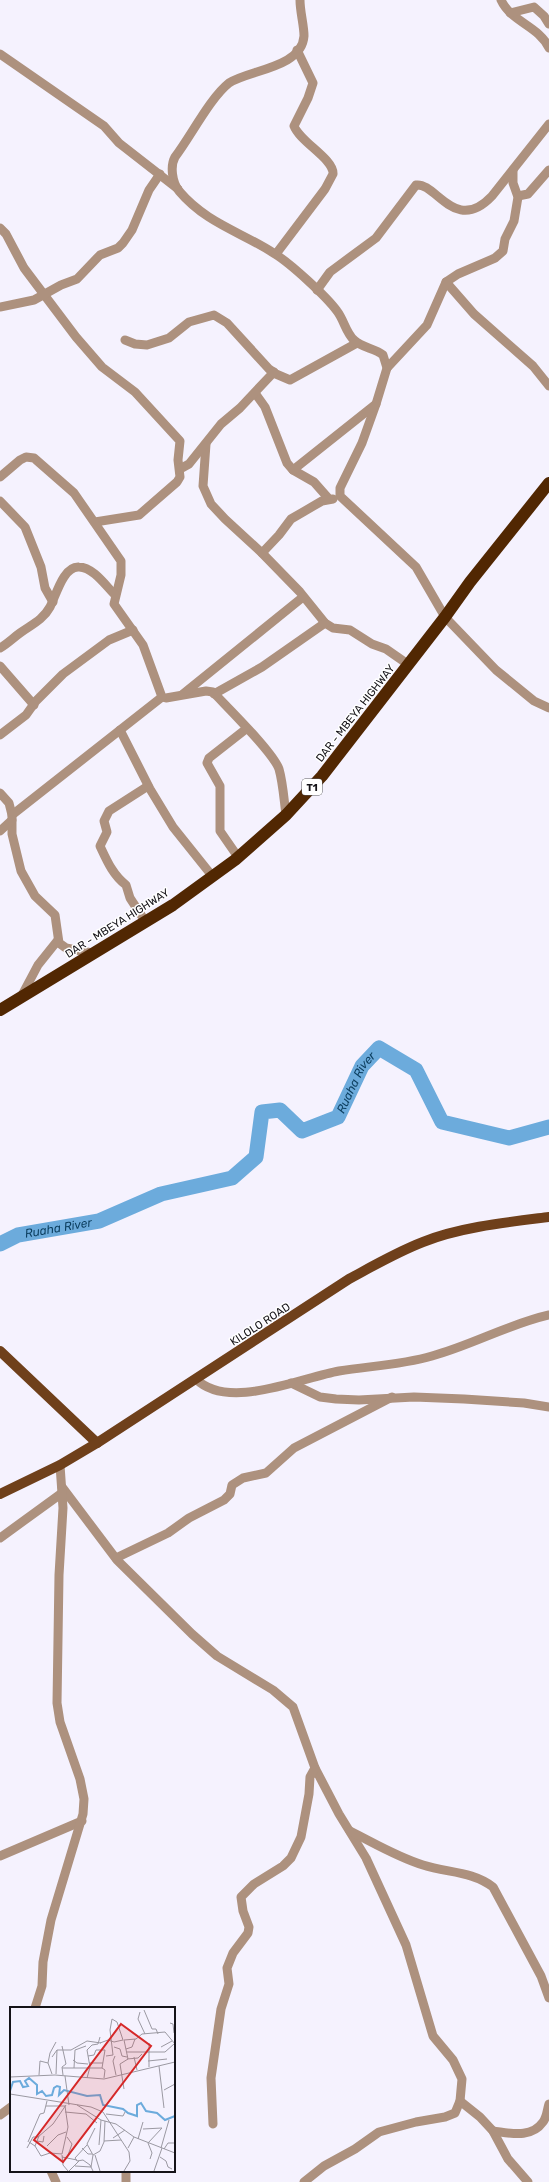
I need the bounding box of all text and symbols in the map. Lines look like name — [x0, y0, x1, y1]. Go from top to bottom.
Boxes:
street label: DAR - MBEYA HIGHWAY — [313, 662, 397, 765]
road number: T1 — [302, 779, 322, 795]
street label: DAR - MBEYA HIGHWAY — [63, 886, 172, 961]
water label: Ruaha River — [334, 1049, 379, 1116]
water label: Ruaha River — [24, 1215, 93, 1241]
street label: KILOLO ROAD — [228, 1300, 293, 1349]
inset map — [10, 2007, 175, 2172]

